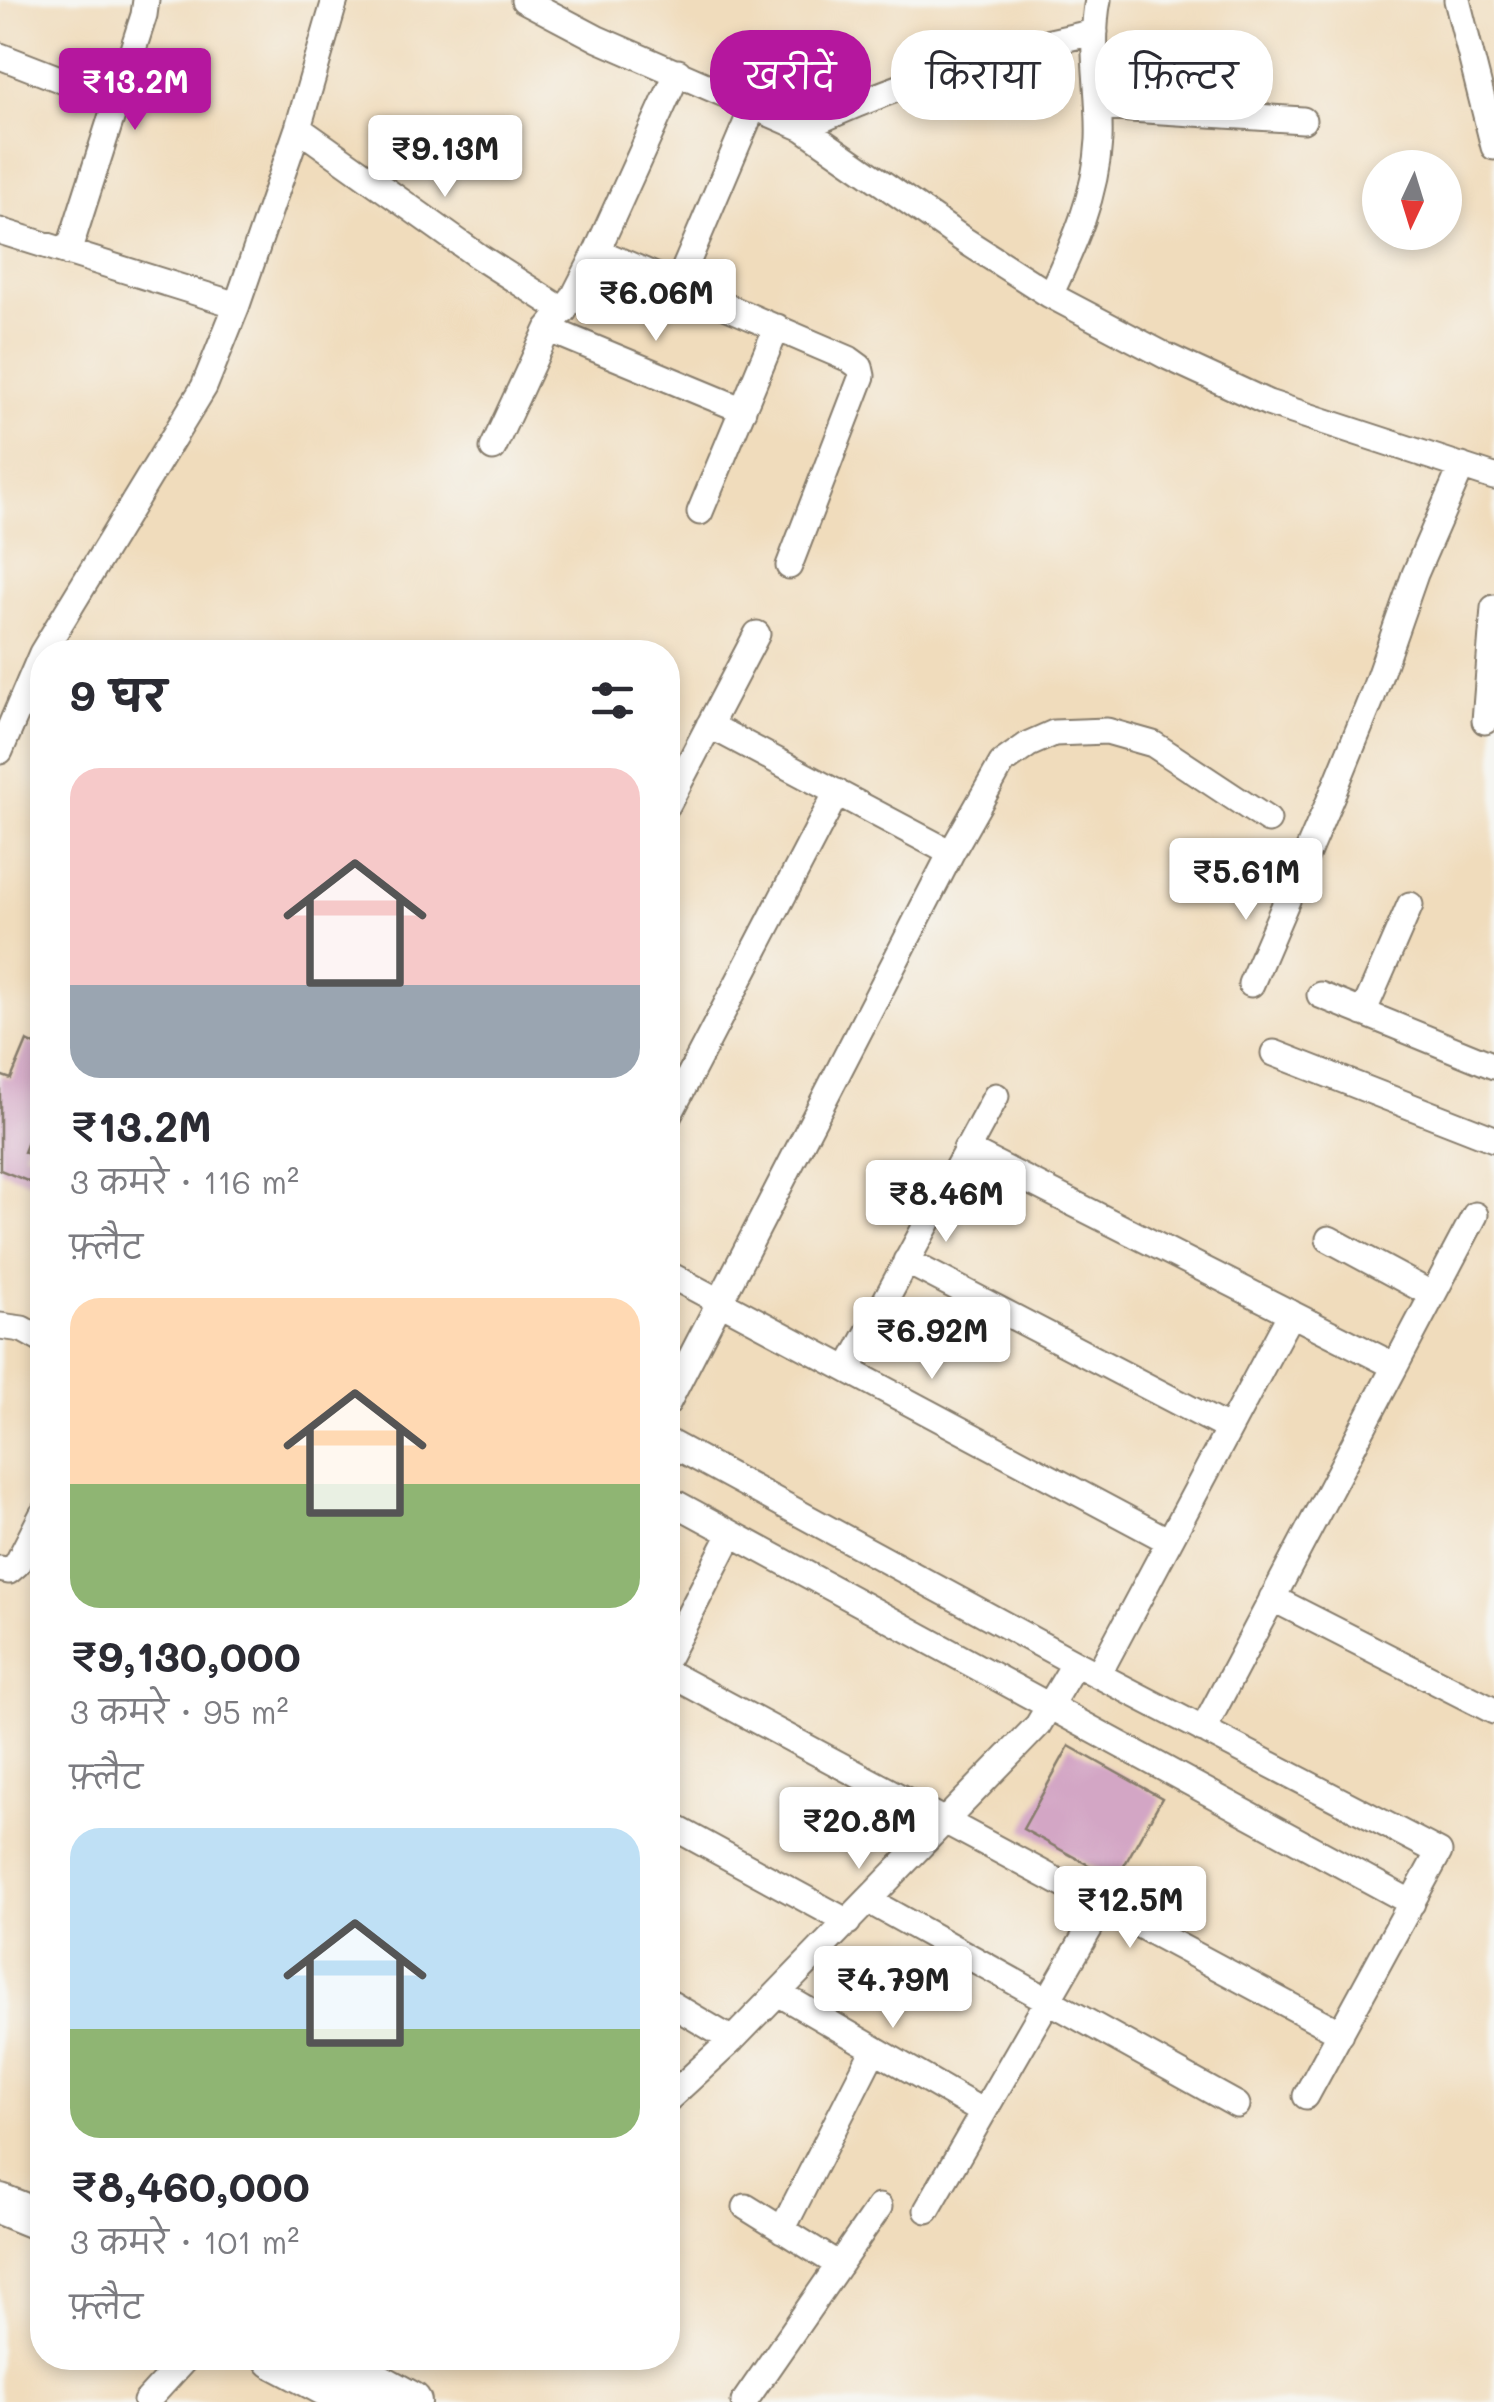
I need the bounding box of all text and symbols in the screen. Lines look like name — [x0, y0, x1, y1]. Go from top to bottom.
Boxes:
chip: खरीदें — [710, 30, 871, 120]
chip: किराया — [891, 30, 1075, 120]
chip: फ़िल्टर — [1095, 30, 1273, 120]
pin: ₹13.2M — [54, 48, 216, 133]
text: ₹13.2M — [81, 59, 189, 101]
pin: ₹9.13M — [364, 115, 526, 200]
text: ₹9.13M — [390, 126, 500, 168]
north arrow — [1362, 150, 1462, 250]
map controls — [1362, 150, 1462, 250]
pin: ₹6.06M — [575, 259, 737, 344]
text: ₹6.06M — [598, 270, 714, 312]
text: 9 घर — [70, 667, 166, 722]
icon: filters — [585, 673, 640, 728]
icon: home — [265, 833, 445, 1013]
pin: ₹5.61M — [1165, 838, 1327, 923]
text: ₹5.61M — [1191, 849, 1301, 891]
text: ₹13.2M — [70, 1098, 212, 1153]
text: 3 कमरे · 116 m² — [70, 1160, 299, 1202]
pin: ₹8.46M — [865, 1160, 1027, 1245]
text: ₹8.46M — [888, 1171, 1004, 1213]
text: फ़्लैट — [70, 1225, 143, 1267]
pin: ₹6.92M — [851, 1297, 1013, 1382]
text: ₹6.92M — [875, 1308, 989, 1350]
icon: home — [265, 1363, 445, 1543]
text: ₹9,130,000 — [70, 1628, 301, 1683]
text: 3 कमरे · 95 m² — [70, 1690, 289, 1732]
text: फ़्लैट — [70, 1755, 143, 1797]
pin: ₹20.8M — [778, 1787, 940, 1872]
text: ₹20.8M — [801, 1798, 917, 1840]
pin: ₹12.5M — [1049, 1866, 1211, 1951]
text: ₹12.5M — [1076, 1877, 1184, 1919]
icon: home — [265, 1893, 445, 2073]
pin: ₹4.79M — [812, 1946, 974, 2031]
text: ₹4.79M — [836, 1957, 950, 1999]
text: ₹8,460,000 — [70, 2158, 310, 2213]
text: 3 कमरे · 101 m² — [70, 2220, 299, 2262]
text: फ़्लैट — [70, 2285, 143, 2327]

